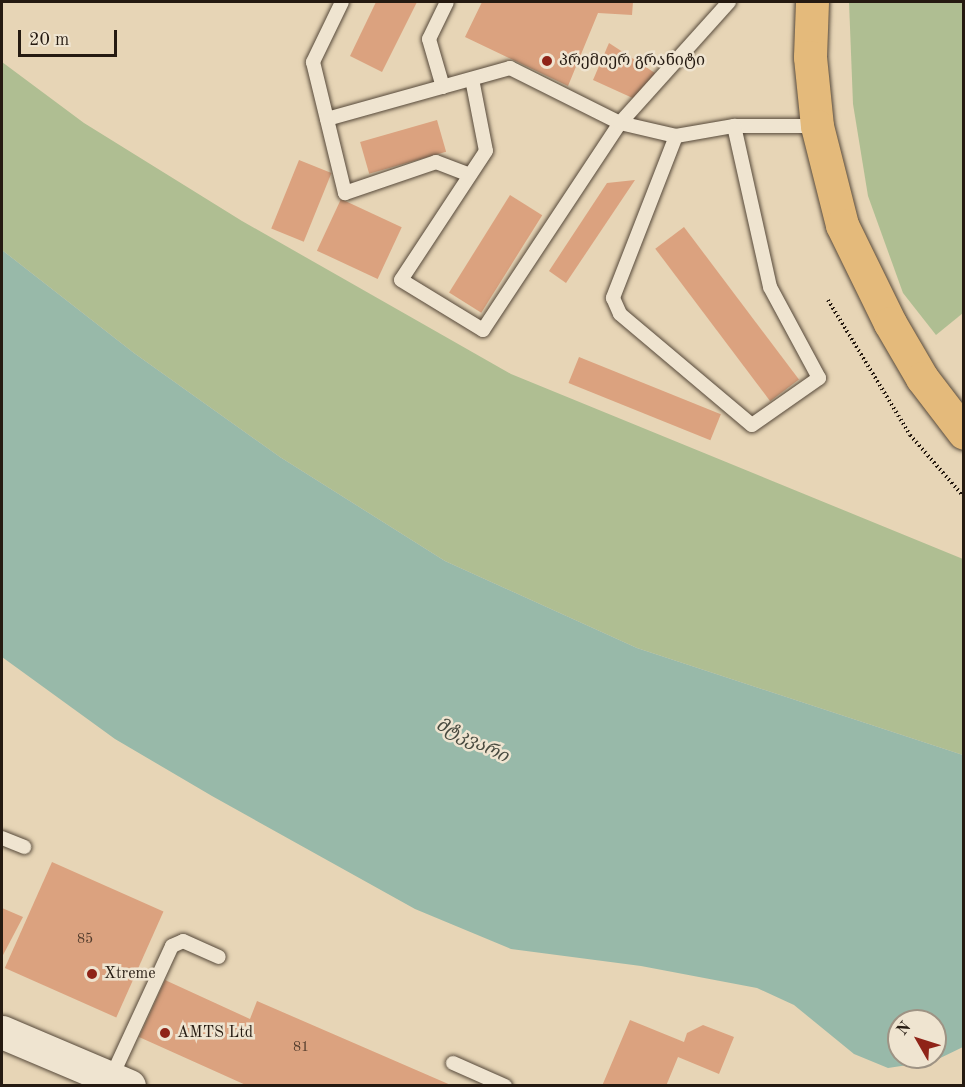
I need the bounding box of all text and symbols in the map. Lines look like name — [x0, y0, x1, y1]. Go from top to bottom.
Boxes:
scale bar — [21, 18, 120, 56]
text: 20 m — [29, 31, 69, 49]
place label: პრემიერ გრანიტი — [559, 51, 705, 71]
marker: პრემიერ გრანიტი — [540, 54, 554, 68]
water label: მტკვარი — [432, 714, 512, 768]
house number: 85 — [77, 931, 93, 947]
place label: Xtreme — [104, 964, 156, 984]
marker: Xtreme — [85, 967, 99, 981]
north arrow — [887, 1009, 947, 1069]
text: N — [894, 1019, 915, 1039]
place label: AMTS Ltd — [177, 1023, 253, 1043]
marker: AMTS Ltd — [158, 1026, 172, 1040]
house number: 81 — [293, 1039, 309, 1055]

